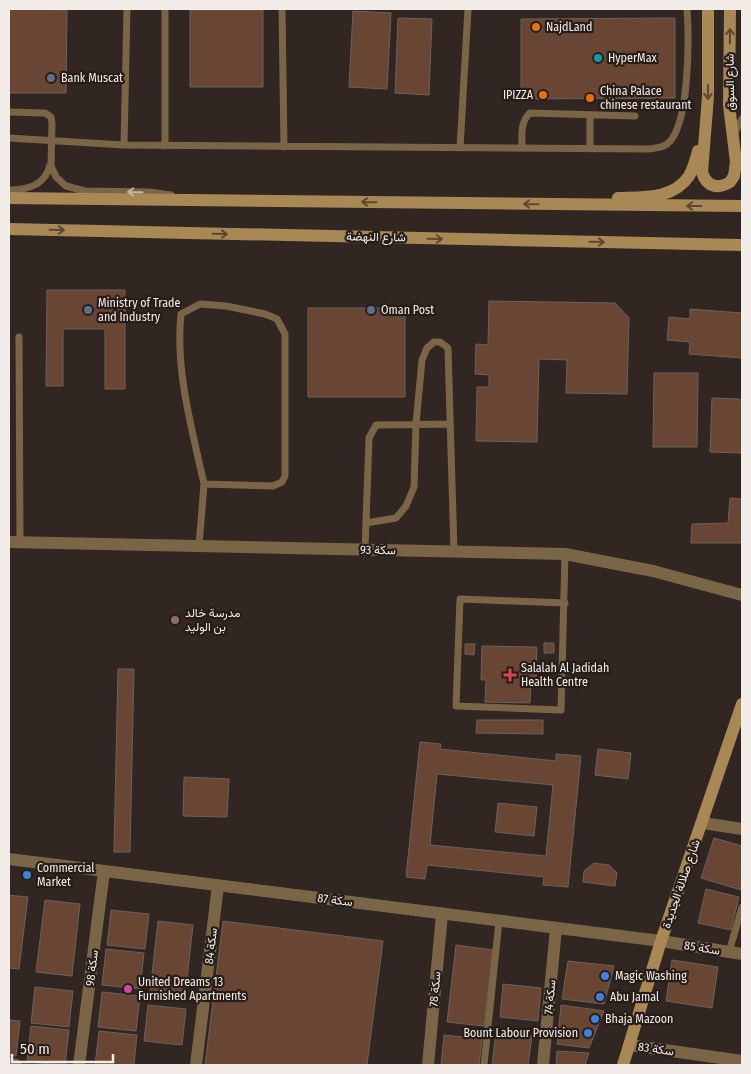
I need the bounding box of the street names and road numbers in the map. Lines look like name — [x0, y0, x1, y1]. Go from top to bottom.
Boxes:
street label: شارع السوق — [723, 53, 739, 111]
street label: شارع النهضة — [346, 229, 406, 247]
street label: سكة 93 — [360, 543, 396, 557]
street label: شارع صلالة الجديدة — [659, 838, 705, 931]
street label: سكة 87 — [317, 891, 353, 909]
street label: سكة 84 — [202, 927, 220, 965]
street label: سكة 85 — [683, 938, 721, 958]
street label: سكة 98 — [83, 949, 101, 987]
street label: سكة 78 — [426, 971, 444, 1007]
street label: سكة 74 — [542, 979, 558, 1015]
street label: سكة 83 — [637, 1040, 675, 1058]

